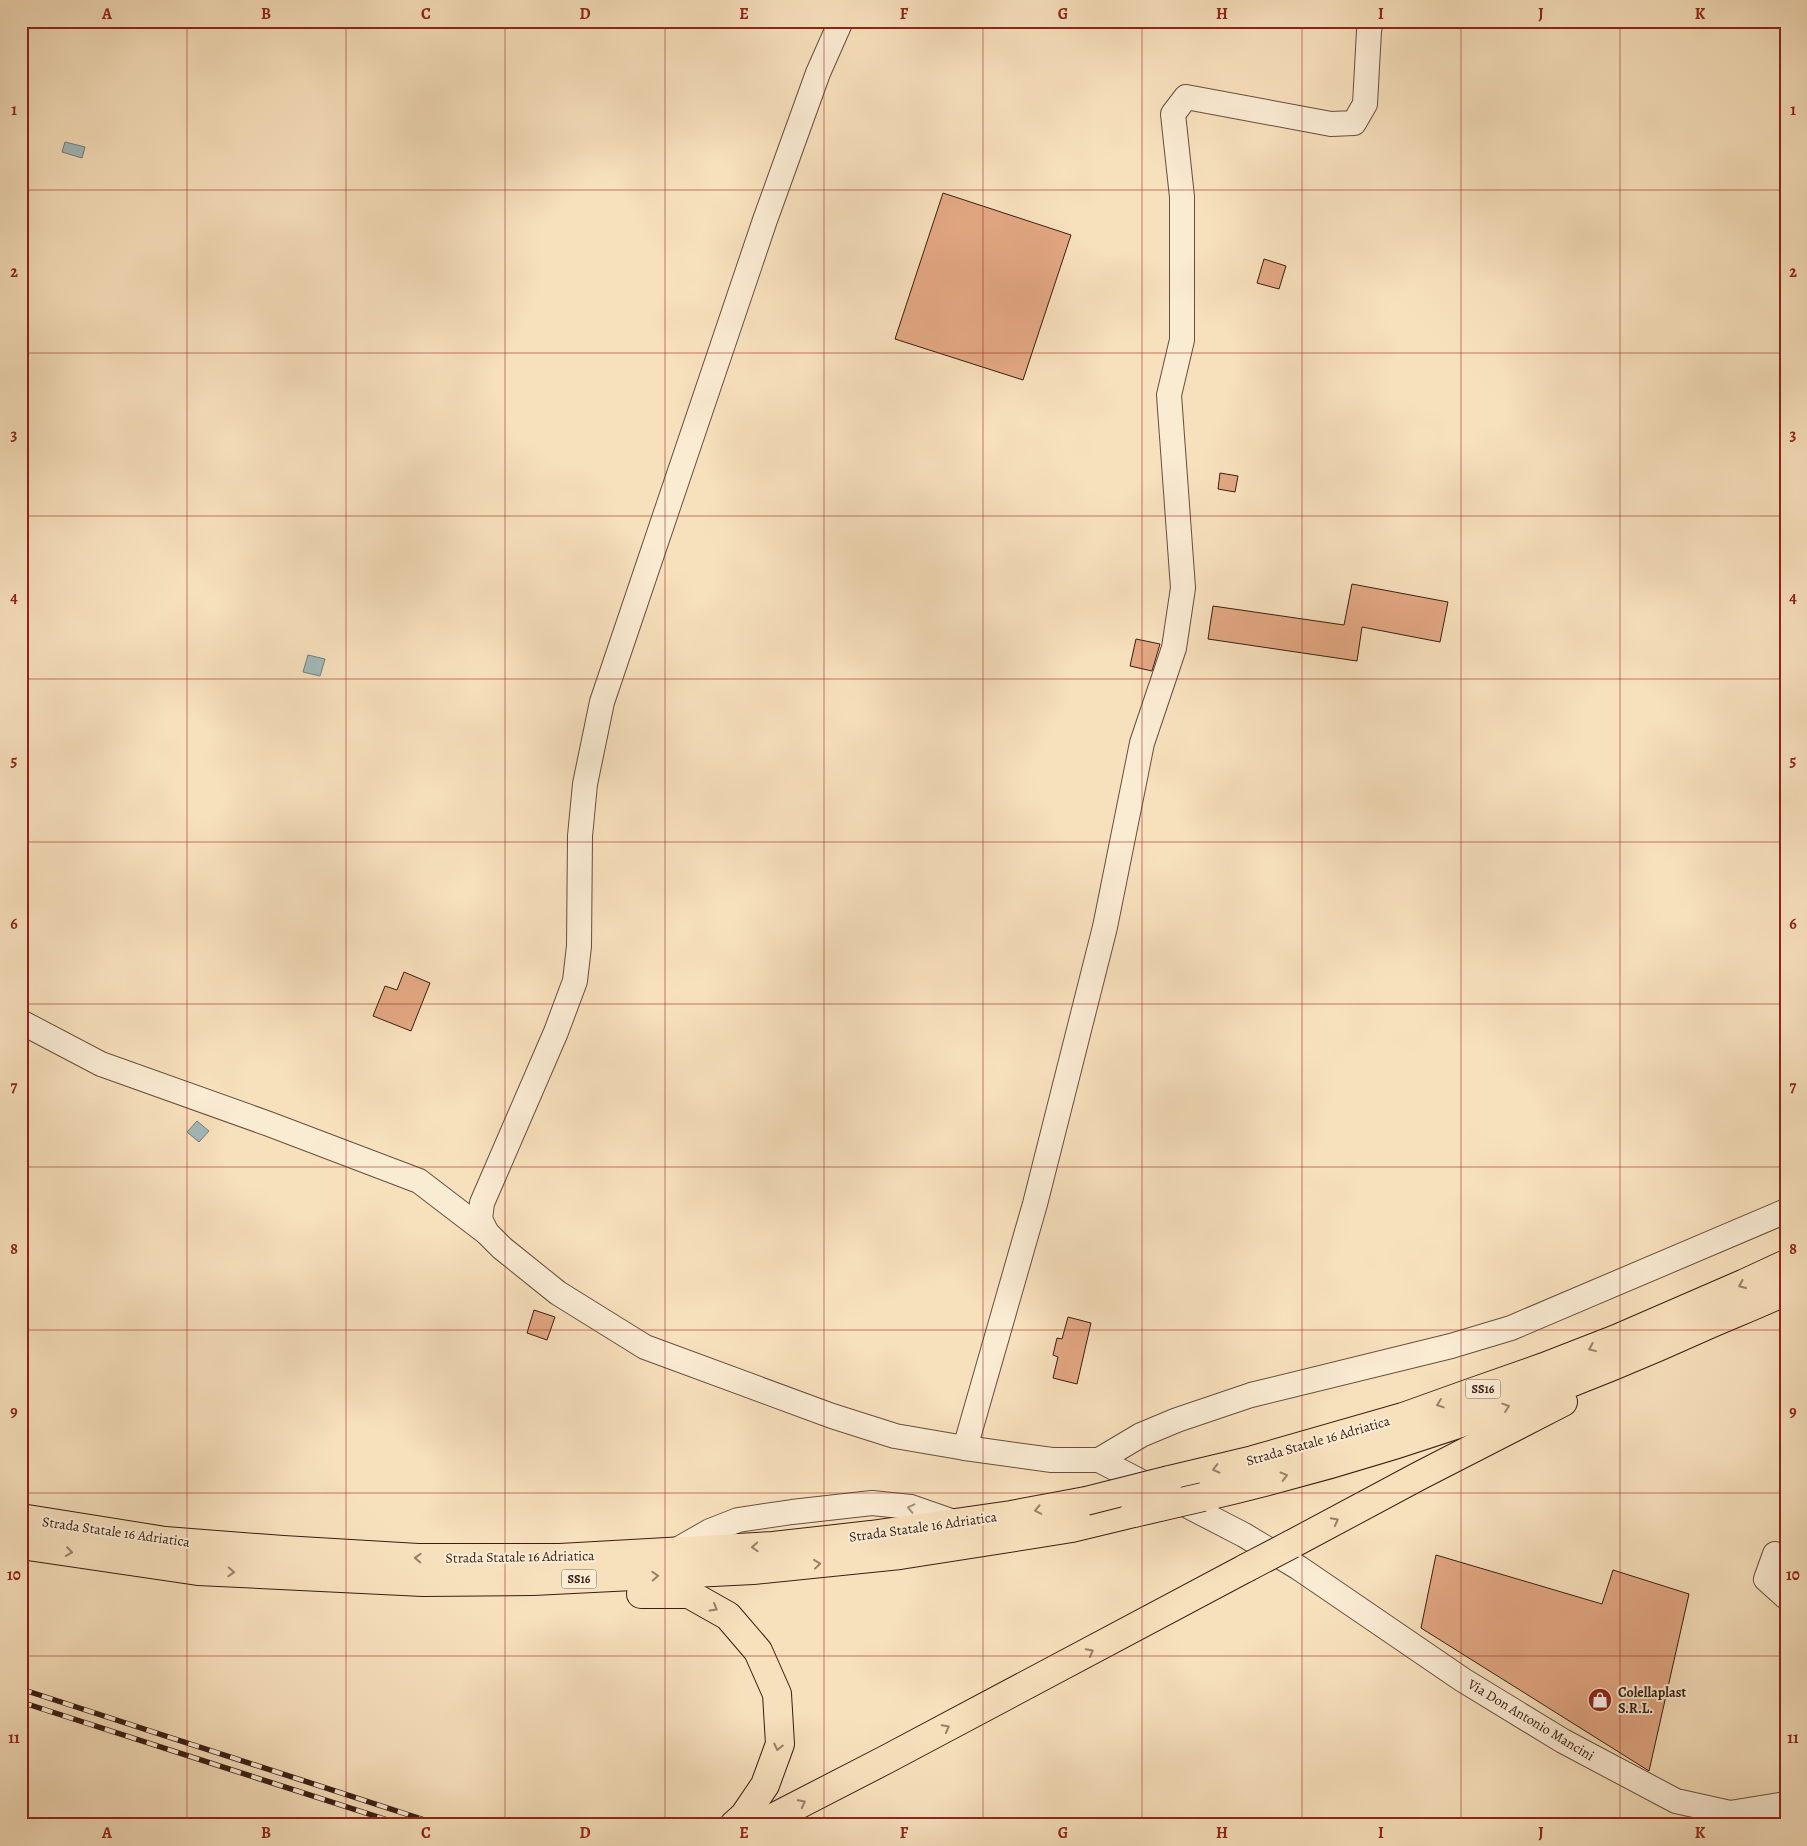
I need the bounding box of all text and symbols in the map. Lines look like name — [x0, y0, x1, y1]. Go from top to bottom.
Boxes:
text: A — [101, 3, 113, 25]
text: B — [261, 3, 271, 25]
text: C — [421, 3, 431, 25]
text: D — [579, 3, 591, 25]
text: E — [739, 3, 749, 25]
text: F — [900, 3, 909, 25]
text: G — [1058, 3, 1068, 25]
text: H — [1216, 3, 1228, 25]
text: I — [1378, 3, 1384, 25]
text: J — [1538, 3, 1544, 25]
text: K — [1695, 3, 1706, 25]
text: 1 — [11, 99, 17, 121]
text: 1 — [1790, 99, 1796, 121]
text: 2 — [10, 261, 18, 283]
text: 2 — [1789, 261, 1797, 283]
text: 3 — [11, 424, 18, 446]
text: 3 — [1790, 424, 1797, 446]
text: 4 — [10, 587, 18, 609]
text: 4 — [1789, 587, 1797, 609]
text: 5 — [11, 750, 18, 772]
text: 5 — [1790, 750, 1797, 772]
text: 6 — [10, 913, 18, 935]
text: 6 — [1789, 913, 1797, 935]
text: 7 — [11, 1076, 18, 1098]
text: 7 — [1790, 1076, 1797, 1098]
text: 8 — [10, 1238, 18, 1260]
text: 8 — [1789, 1238, 1797, 1260]
one-way arrow — [1738, 1278, 1747, 1289]
one-way arrow — [1588, 1342, 1597, 1352]
road number: SS16 — [1466, 1380, 1500, 1398]
one-way arrow — [1436, 1398, 1444, 1408]
text: 9 — [10, 1401, 18, 1423]
text: 9 — [1789, 1401, 1797, 1423]
one-way arrow — [1501, 1403, 1510, 1413]
street label: Strada Statale 16 Adriatica — [1244, 1411, 1393, 1471]
one-way arrow — [1212, 1463, 1221, 1474]
one-way arrow — [1280, 1471, 1289, 1482]
one-way arrow — [906, 1503, 915, 1514]
one-way arrow — [1033, 1504, 1042, 1515]
street label: Strada Statale 16 Adriatica — [848, 1507, 999, 1547]
street label: Strada Statale 16 Adriatica — [41, 1512, 192, 1552]
one-way arrow — [1330, 1517, 1339, 1527]
one-way arrow — [751, 1541, 759, 1552]
street label: Strada Statale 16 Adriatica — [445, 1546, 595, 1568]
one-way arrow — [65, 1547, 74, 1557]
one-way arrow — [414, 1552, 422, 1563]
one-way arrow — [814, 1559, 822, 1570]
text: 10 — [7, 1564, 21, 1586]
text: 10 — [1786, 1564, 1800, 1586]
one-way arrow — [227, 1567, 235, 1578]
road number: SS16 — [562, 1570, 596, 1588]
one-way arrow — [652, 1570, 660, 1581]
one-way arrow — [709, 1602, 718, 1612]
one-way arrow — [1085, 1648, 1094, 1658]
street label: Via Don Antonio Mancini — [1463, 1674, 1598, 1765]
place label: Colellaplast S.R.L. — [1618, 1683, 1687, 1718]
shop icon: Colellaplast S.R.L. — [1587, 1687, 1613, 1713]
one-way arrow — [941, 1724, 950, 1734]
text: 11 — [8, 1727, 20, 1749]
text: 11 — [1787, 1727, 1799, 1749]
one-way arrow — [773, 1743, 784, 1752]
one-way arrow — [797, 1799, 806, 1809]
text: A — [101, 1822, 113, 1844]
text: B — [261, 1822, 271, 1844]
text: C — [421, 1822, 431, 1844]
text: D — [579, 1822, 591, 1844]
text: E — [739, 1822, 749, 1844]
text: F — [900, 1822, 909, 1844]
text: G — [1058, 1822, 1068, 1844]
text: H — [1216, 1822, 1228, 1844]
text: I — [1378, 1822, 1384, 1844]
text: J — [1538, 1822, 1544, 1844]
text: K — [1695, 1822, 1706, 1844]

